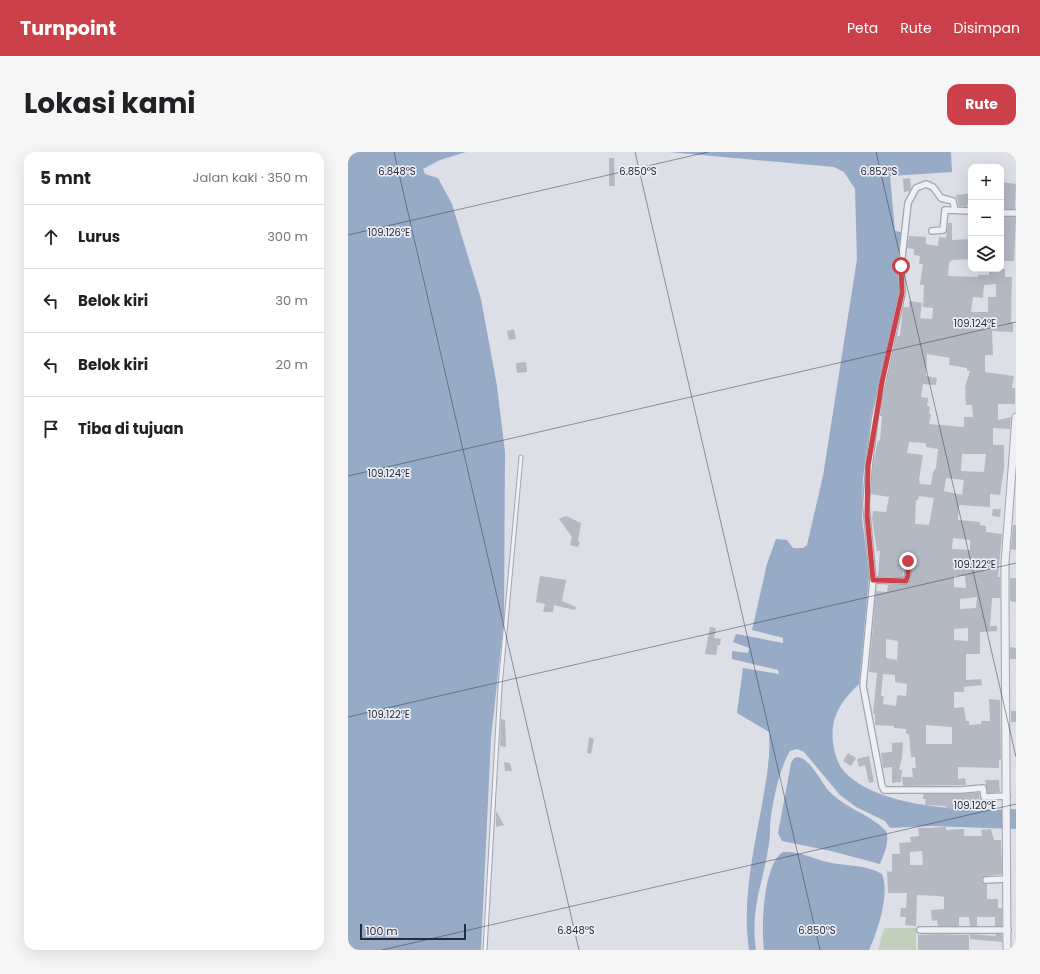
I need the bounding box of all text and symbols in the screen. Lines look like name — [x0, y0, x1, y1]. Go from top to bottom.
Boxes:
text: Turnpoint — [20, 15, 116, 42]
text: Peta — [847, 18, 878, 38]
text: Rute — [900, 18, 932, 38]
text: Disimpan — [954, 18, 1020, 38]
text: Lokasi kami — [24, 84, 196, 123]
button: Rute — [947, 84, 1016, 125]
text: 6.848°S — [378, 164, 416, 179]
text: 6.850°S — [619, 164, 657, 179]
text: 6.852°S — [861, 164, 898, 179]
map controls — [968, 164, 1004, 272]
button: + — [968, 164, 1004, 200]
text: 5 mnt — [40, 166, 91, 190]
text: Jalan kaki · 350 m — [193, 168, 308, 187]
button: − — [968, 200, 1004, 236]
text: 109.126°E — [368, 225, 410, 240]
icon: ahead — [40, 226, 62, 248]
text: Lurus — [78, 226, 120, 247]
text: 300 m — [267, 227, 308, 246]
button: layers — [968, 236, 1004, 272]
route start — [892, 257, 910, 275]
icon: left — [40, 290, 62, 312]
text: Belok kiri — [78, 290, 148, 311]
text: 30 m — [275, 291, 308, 310]
text: 109.124°E — [954, 316, 996, 331]
icon: left — [40, 354, 62, 376]
text: Belok kiri — [78, 354, 148, 375]
text: 20 m — [275, 355, 308, 374]
icon: arrive — [40, 418, 62, 440]
text: Tiba di tujuan — [78, 418, 184, 439]
text: 109.124°E — [368, 466, 410, 481]
route end — [899, 552, 917, 570]
text: 109.122°E — [954, 557, 996, 572]
text: 109.122°E — [368, 707, 410, 722]
text: 109.120°E — [954, 798, 996, 813]
scale bar — [360, 922, 466, 941]
text: 100 m — [366, 923, 398, 939]
text: 6.848°S — [557, 923, 595, 938]
text: 6.850°S — [798, 923, 836, 938]

